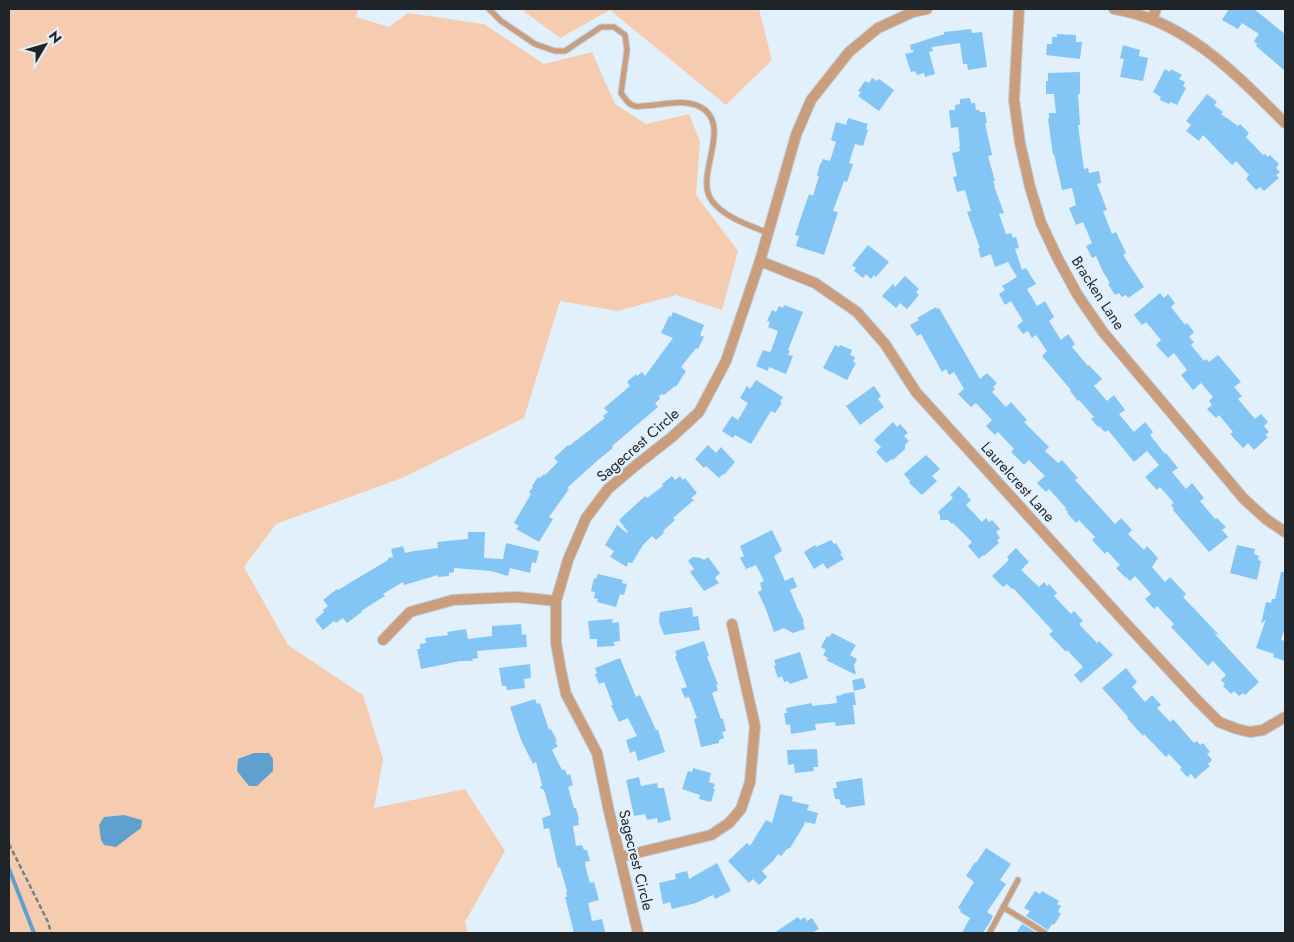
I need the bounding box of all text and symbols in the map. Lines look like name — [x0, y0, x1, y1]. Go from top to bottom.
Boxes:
north arrow — [20, 20, 70, 70]
text: N — [44, 26, 67, 48]
street label: Bracken Lane — [1066, 252, 1130, 334]
street label: Sagecrest Circle — [592, 403, 684, 487]
street label: Laurelcrest Lane — [976, 437, 1060, 527]
street label: Sagecrest Circle — [613, 807, 659, 913]

